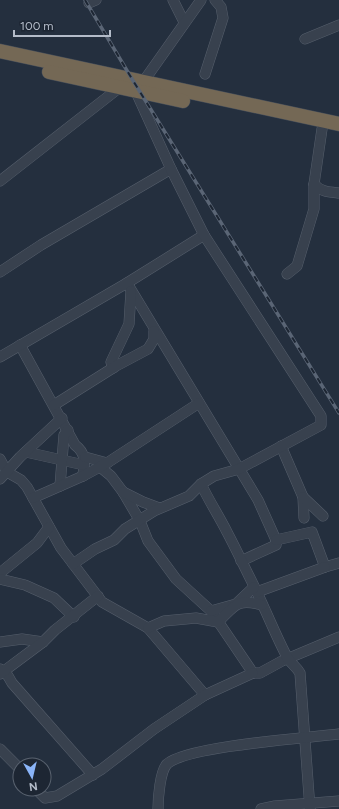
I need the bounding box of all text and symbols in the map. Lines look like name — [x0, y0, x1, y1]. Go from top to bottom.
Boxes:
scale bar — [14, 12, 110, 38]
text: 100 m — [20, 19, 54, 33]
north arrow — [12, 757, 52, 797]
text: N — [28, 779, 38, 793]

